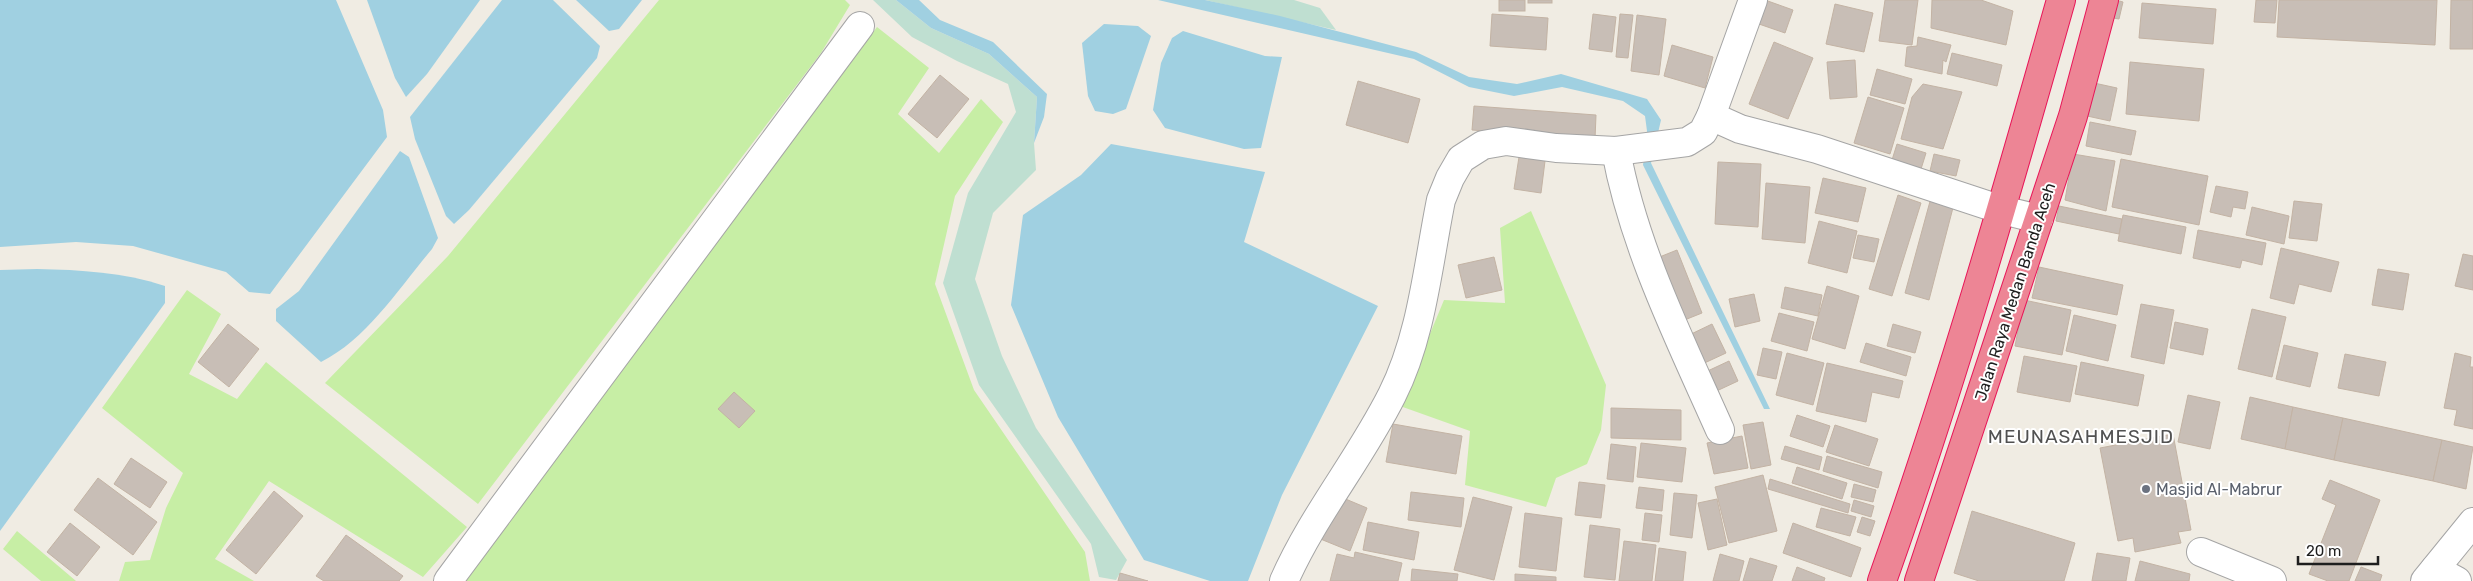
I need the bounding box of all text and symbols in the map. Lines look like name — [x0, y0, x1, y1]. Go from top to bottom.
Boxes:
street label: Jalan Raya Medan Banda Aceh — [1971, 180, 2059, 404]
district label: MEUNASAHMESJID — [1988, 425, 2174, 448]
place label: Masjid Al-Mabrur — [2156, 480, 2282, 499]
marker: Masjid Al-Mabrur — [2140, 483, 2152, 495]
scale bar — [2298, 534, 2378, 566]
text: 20 m — [2306, 542, 2341, 560]

